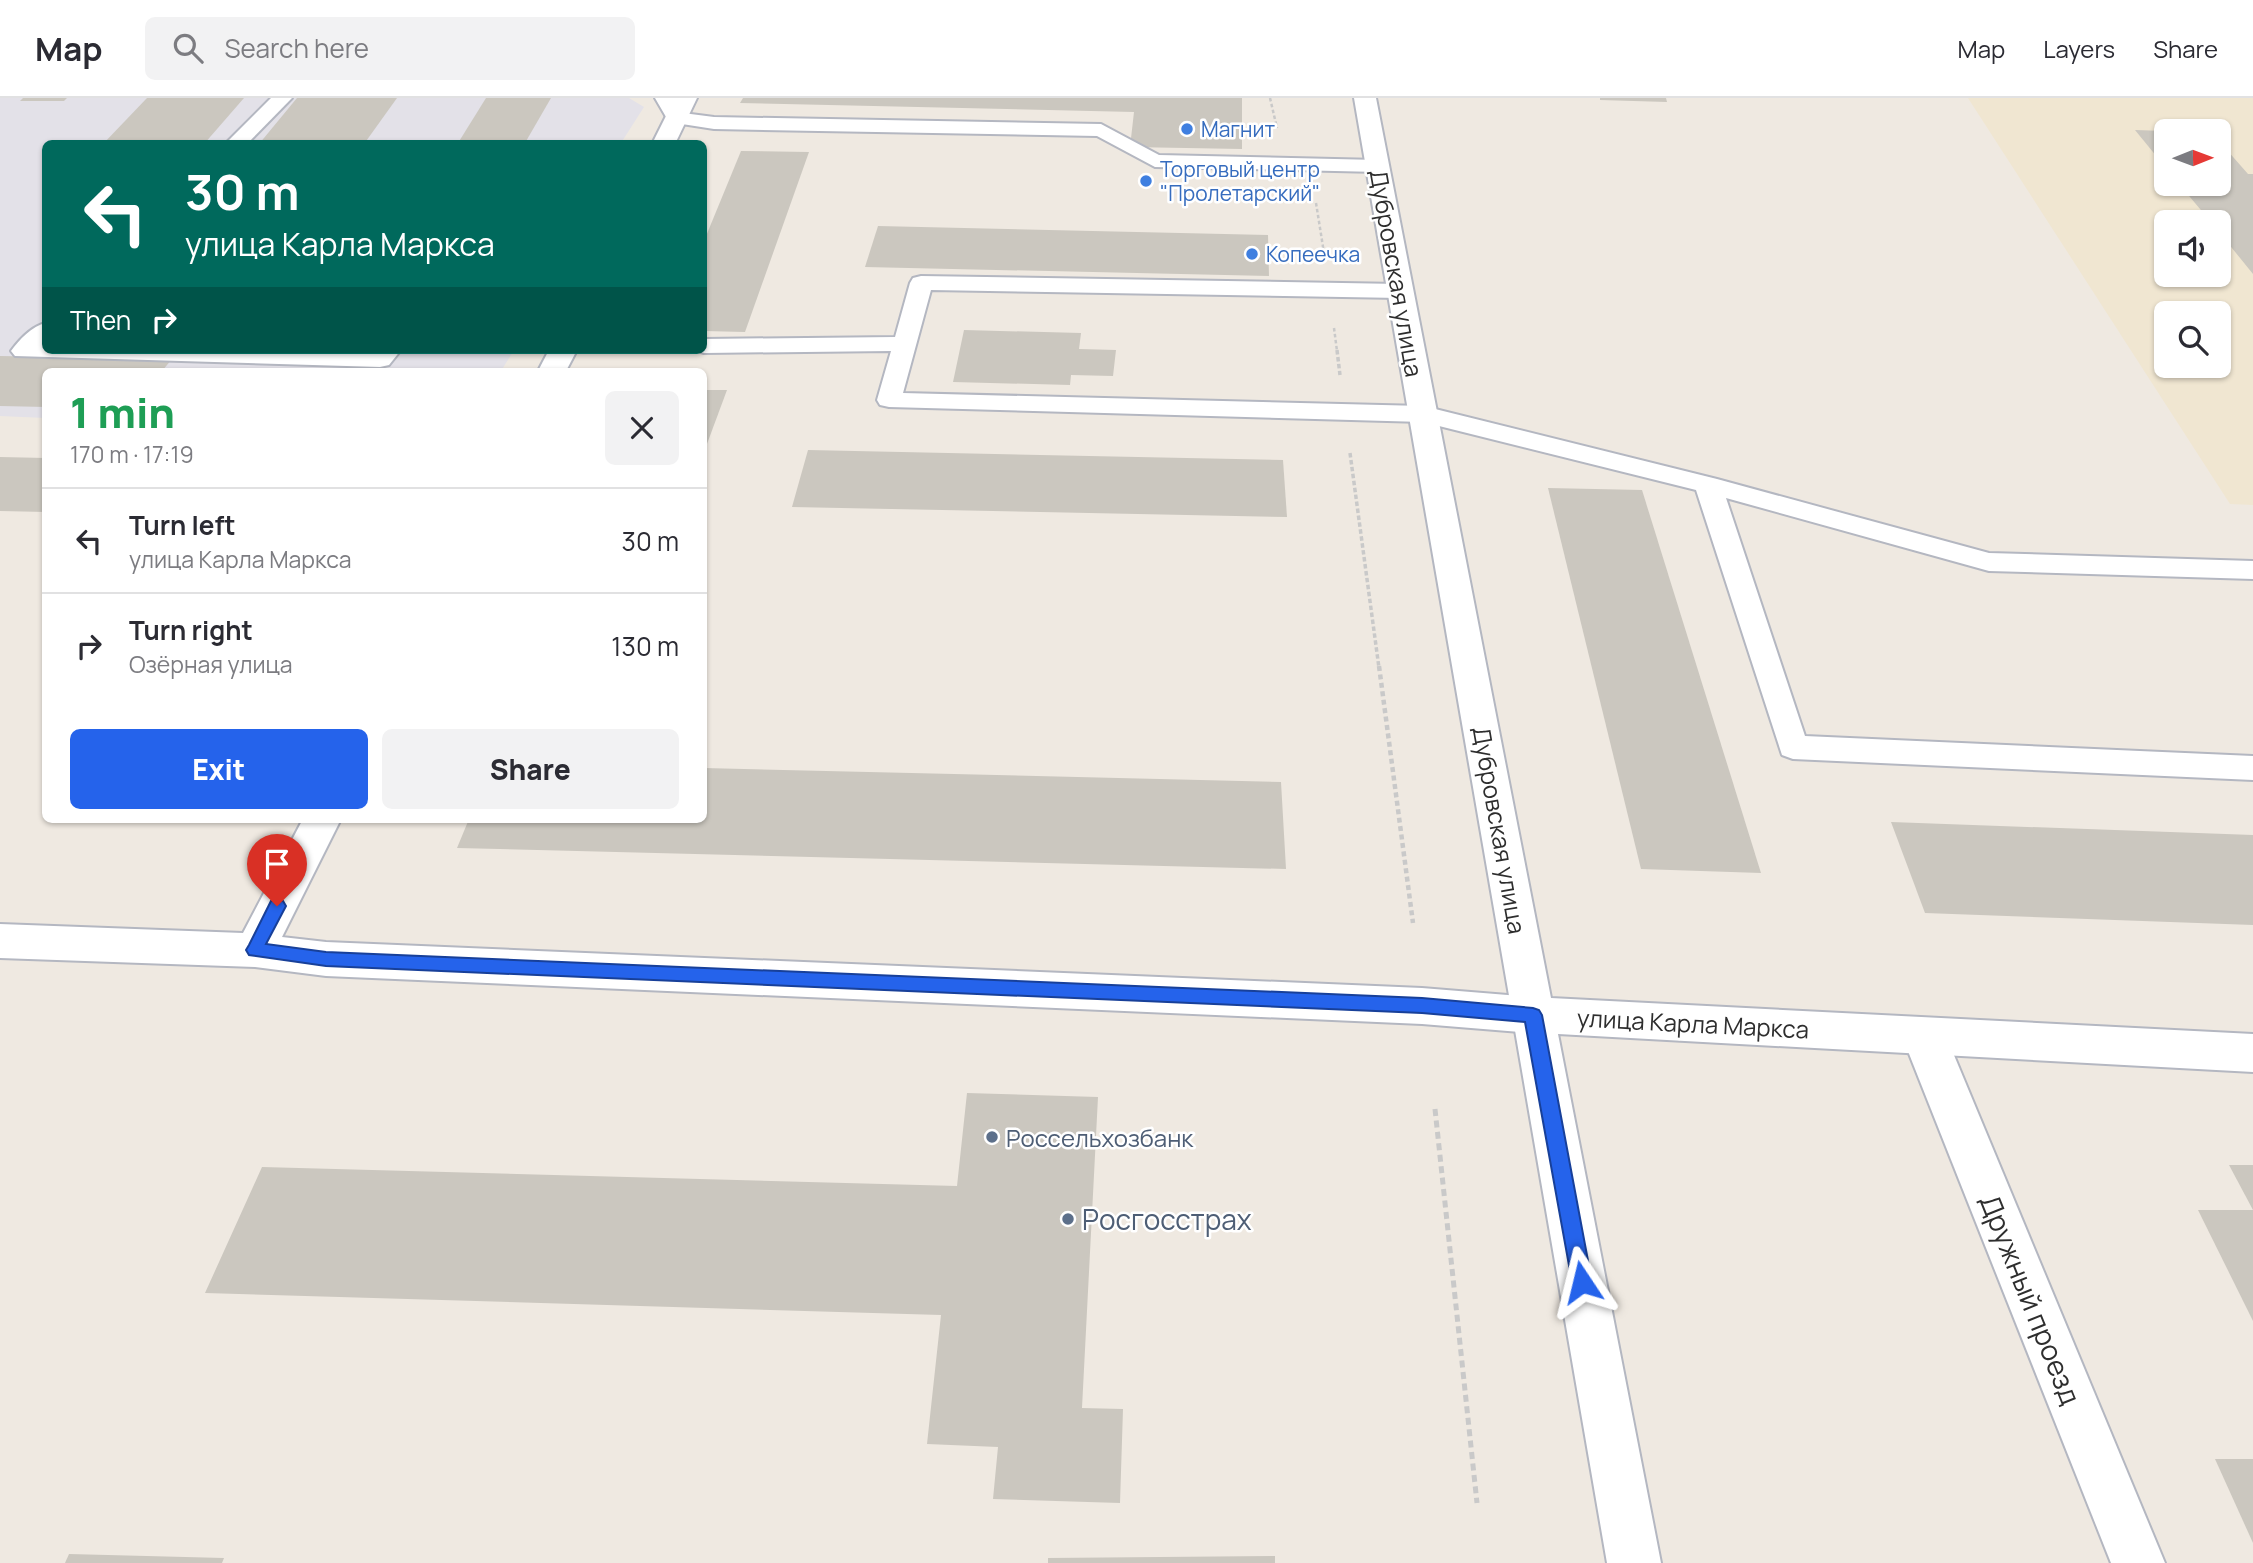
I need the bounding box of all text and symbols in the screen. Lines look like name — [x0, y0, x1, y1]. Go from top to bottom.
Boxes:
search box — [145, 17, 635, 80]
text: Map — [35, 26, 103, 71]
icon: search — [169, 29, 207, 67]
text: Search here — [225, 30, 369, 66]
text: Map — [1958, 32, 2005, 65]
text: Layers — [2043, 32, 2115, 65]
text: Share — [2153, 32, 2218, 65]
place label: Магнит — [1201, 115, 1275, 143]
north arrow — [2154, 119, 2231, 196]
map controls — [2154, 119, 2231, 378]
marker: Магнит — [1179, 121, 1195, 137]
place label: Торговый центр "Пролетарский" — [1160, 155, 1320, 207]
text: 30 m — [185, 158, 300, 225]
street label: Дубровская улица — [1363, 167, 1431, 379]
icon: left — [70, 168, 161, 259]
marker: Торговый центр "Пролетарский" — [1138, 173, 1154, 189]
button: sound — [2154, 210, 2231, 287]
text: улица Карла Маркса — [185, 222, 495, 266]
place label: Копеечка — [1266, 240, 1360, 268]
marker: Копеечка — [1244, 246, 1260, 262]
icon: right — [145, 301, 183, 339]
button: search — [2154, 301, 2231, 378]
text: Then — [70, 302, 131, 338]
text: 1 min — [70, 383, 175, 441]
button: close — [605, 391, 679, 465]
text: 170 m · 17:19 — [70, 438, 194, 470]
text: Turn left — [129, 507, 236, 543]
icon: left — [70, 522, 108, 560]
text: 30 m — [622, 523, 679, 559]
text: улица Карла Маркса — [129, 543, 352, 575]
text: Turn right — [129, 612, 253, 648]
icon: right — [70, 627, 108, 665]
text: 130 m — [611, 628, 679, 664]
text: Озёрная улица — [129, 648, 293, 680]
street label: Дубровская улица — [1466, 724, 1534, 936]
button: Exit — [70, 729, 368, 809]
button: Share — [382, 729, 679, 809]
pin — [247, 834, 307, 906]
icon: arrive — [258, 845, 296, 883]
street label: улица Карла Маркса — [1576, 1000, 1810, 1046]
place label: Россельхозбанк — [1006, 1121, 1194, 1154]
marker: Россельхозбанк — [984, 1129, 1000, 1145]
street label: Дружный проезд — [1971, 1188, 2091, 1410]
place label: Росгосстрах — [1082, 1200, 1252, 1238]
marker: Росгосстрах — [1060, 1211, 1076, 1227]
position arrow — [1545, 1245, 1619, 1319]

